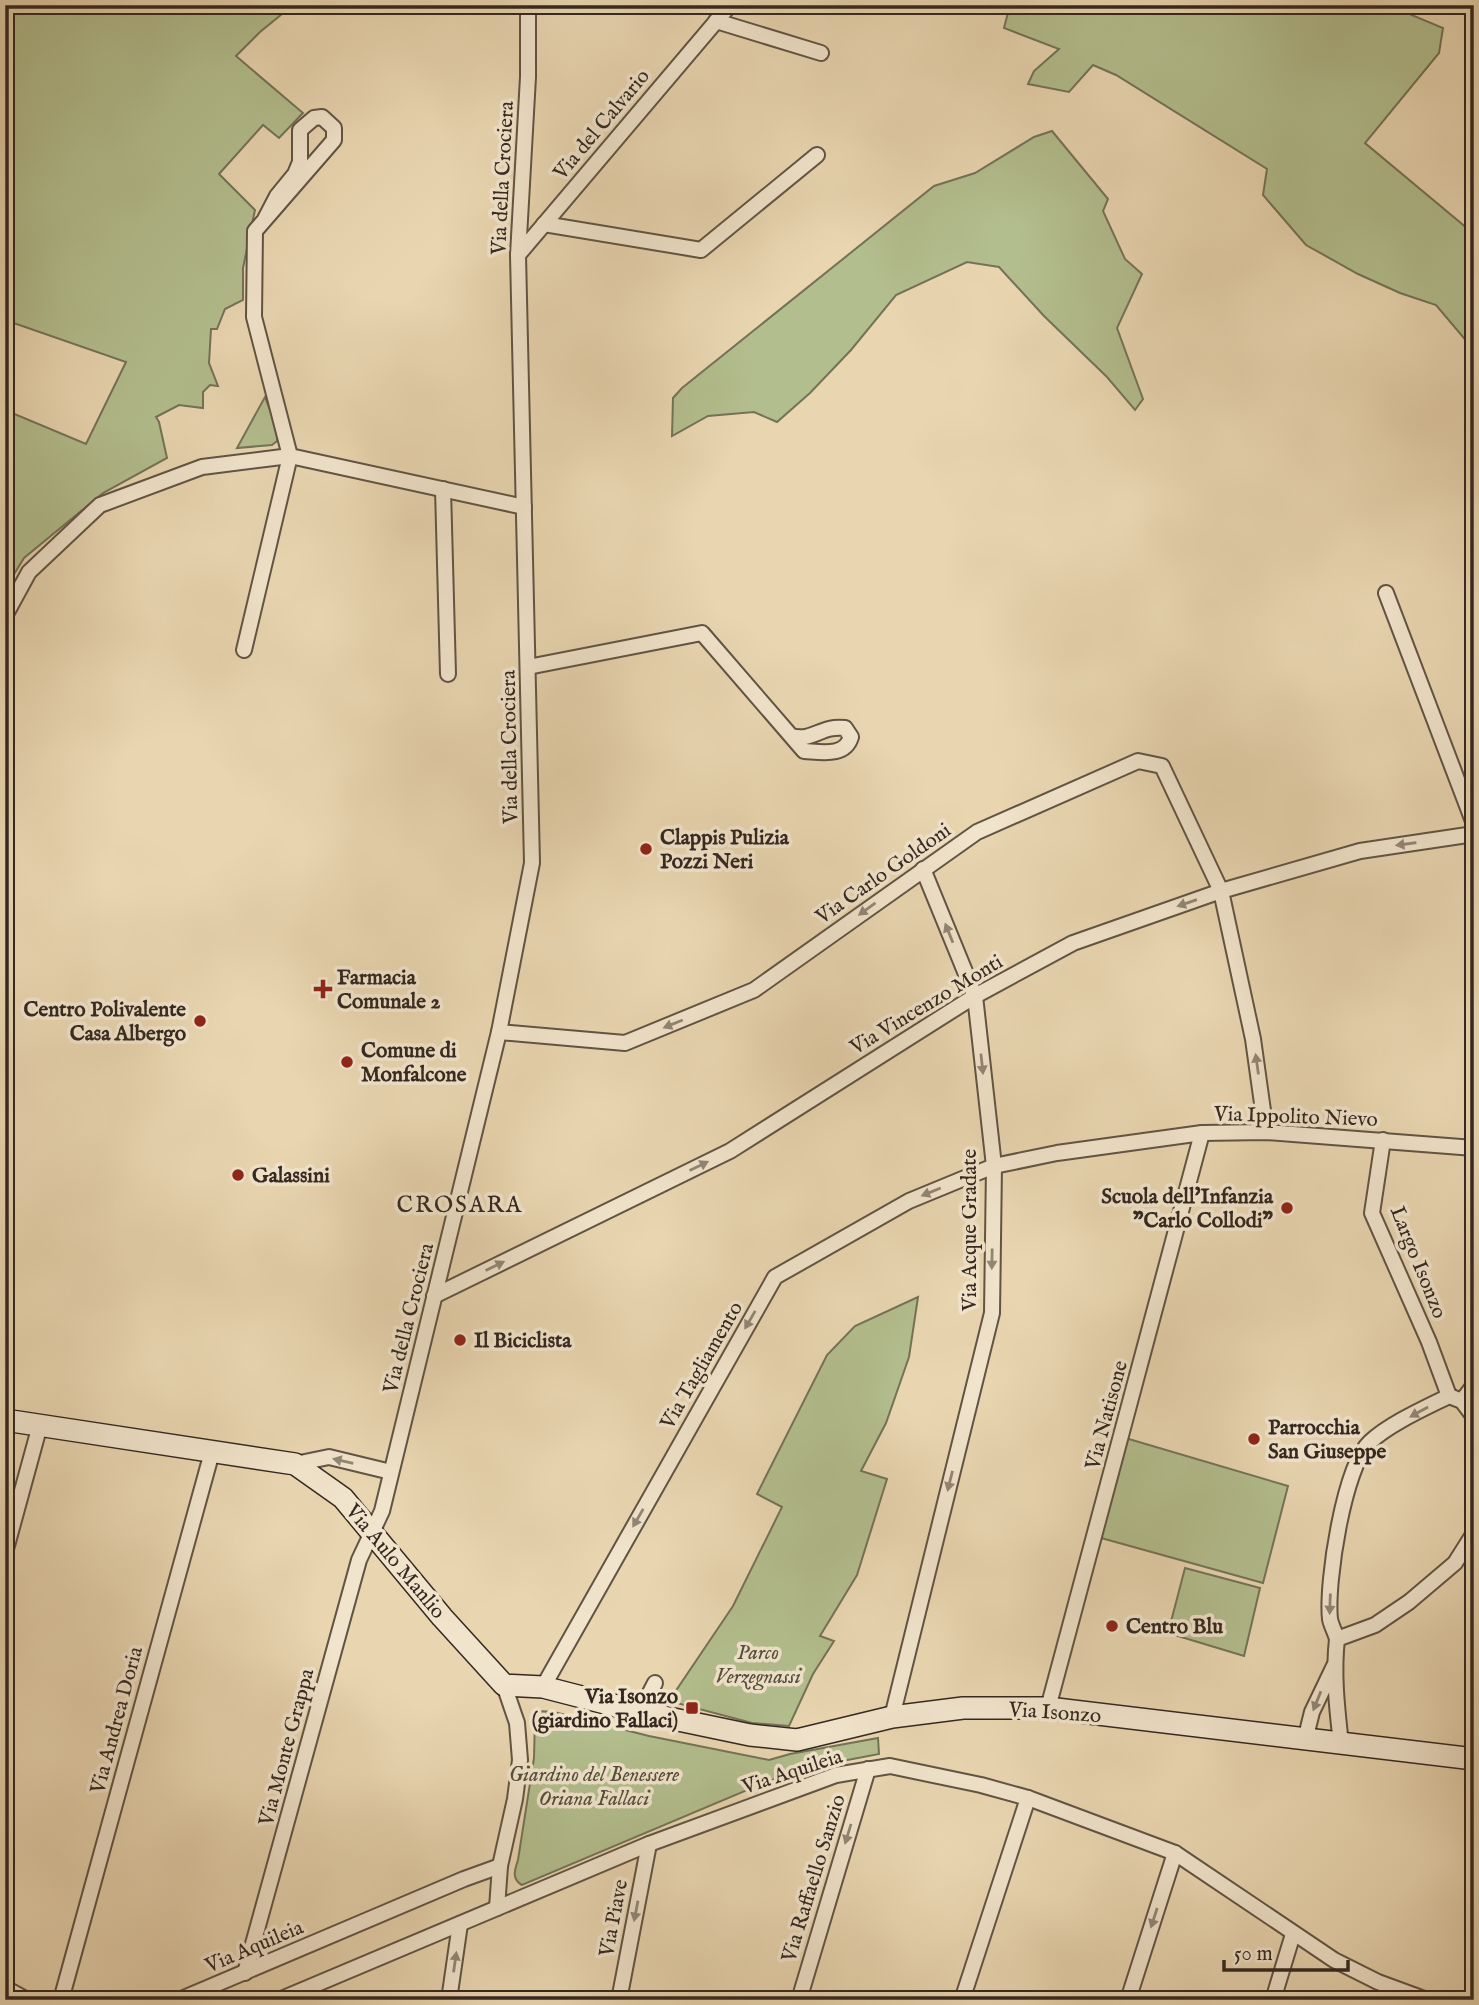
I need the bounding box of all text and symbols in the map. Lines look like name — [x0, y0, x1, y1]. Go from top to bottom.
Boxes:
street label: Via del Calvario — [547, 64, 656, 187]
street label: Via della Crociera — [486, 100, 521, 257]
street label: Via della Crociera — [496, 669, 525, 825]
street label: Via Carlo Goldoni — [810, 818, 957, 932]
place label: Clappis Pulizia Pozzi Neri — [660, 825, 790, 876]
one-way arrow — [1395, 839, 1417, 850]
marker: Clappis Pulizia Pozzi Neri — [638, 841, 654, 857]
one-way arrow — [1176, 898, 1197, 909]
one-way arrow — [858, 902, 876, 916]
one-way arrow — [943, 922, 954, 943]
street label: Via Vincenzo Monti — [845, 949, 1008, 1062]
place label: Farmacia Comunale 2 — [337, 965, 440, 1016]
marker: Farmacia Comunale 2 — [315, 981, 331, 997]
place label: Centro Polivalente Casa Albergo — [24, 997, 187, 1048]
marker: Centro Polivalente Casa Albergo — [192, 1013, 208, 1029]
one-way arrow — [662, 1019, 683, 1030]
place label: Comune di Monfalcone — [361, 1038, 467, 1089]
one-way arrow — [977, 1053, 988, 1075]
one-way arrow — [1251, 1053, 1262, 1075]
marker: Comune di Monfalcone — [339, 1054, 355, 1070]
street label: Via Ippolito Nievo — [1213, 1101, 1378, 1134]
street label: Via Acque Gradate — [957, 1148, 984, 1312]
one-way arrow — [689, 1160, 709, 1172]
place label: Galassini — [252, 1163, 330, 1190]
marker: Galassini — [230, 1167, 246, 1183]
place label: Scuola dell'Infanzia "Carlo Collodi" — [1101, 1184, 1274, 1235]
one-way arrow — [920, 1186, 941, 1197]
district label: CROSARA — [397, 1191, 523, 1220]
marker: Scuola dell'Infanzia "Carlo Collodi" — [1279, 1200, 1295, 1216]
street label: Largo Isonzo — [1383, 1202, 1452, 1323]
street label: Via della Crociera — [377, 1240, 441, 1397]
one-way arrow — [987, 1248, 998, 1270]
one-way arrow — [485, 1261, 505, 1272]
street label: Via Tagliamento — [654, 1297, 750, 1435]
one-way arrow — [744, 1311, 756, 1330]
place label: Il Biciclista — [474, 1328, 572, 1355]
marker: Il Biciclista — [452, 1332, 468, 1348]
street label: Via Natisone — [1080, 1357, 1135, 1474]
one-way arrow — [1409, 1406, 1429, 1418]
place label: Parrocchia San Giuseppe — [1268, 1415, 1386, 1466]
marker: Parrocchia San Giuseppe — [1246, 1431, 1262, 1447]
one-way arrow — [332, 1455, 354, 1466]
one-way arrow — [944, 1470, 955, 1492]
street label: Via Aulo Manlio — [338, 1498, 451, 1625]
one-way arrow — [632, 1509, 644, 1528]
one-way arrow — [1325, 1594, 1336, 1616]
place label: Centro Blu — [1126, 1614, 1223, 1641]
marker: Centro Blu — [1104, 1618, 1120, 1634]
park label: Parco Verzegnassi — [715, 1640, 803, 1691]
street label: Via Andrea Doria — [85, 1643, 150, 1798]
street label: Via Monte Grappa — [253, 1665, 322, 1830]
place label: Via Isonzo (giardino Fallaci) — [532, 1684, 679, 1735]
one-way arrow — [1311, 1690, 1322, 1711]
street label: Via Isonzo — [1007, 1697, 1102, 1730]
marker: Via Isonzo (giardino Fallaci) — [684, 1700, 700, 1716]
street label: Via Aquileia — [738, 1743, 847, 1802]
park label: Giardino del Benessere Oriana Fallaci — [509, 1762, 679, 1813]
street label: Via Raffaello Sanzio — [776, 1791, 853, 1967]
one-way arrow — [843, 1824, 853, 1845]
street label: Via Piave — [594, 1877, 635, 1960]
one-way arrow — [630, 1900, 641, 1922]
one-way arrow — [1149, 1908, 1159, 1929]
street label: Via Aquileia — [200, 1914, 309, 1981]
scale bar — [1224, 1928, 1348, 1972]
text: 50 m — [1234, 1941, 1273, 1968]
one-way arrow — [449, 1951, 460, 1973]

